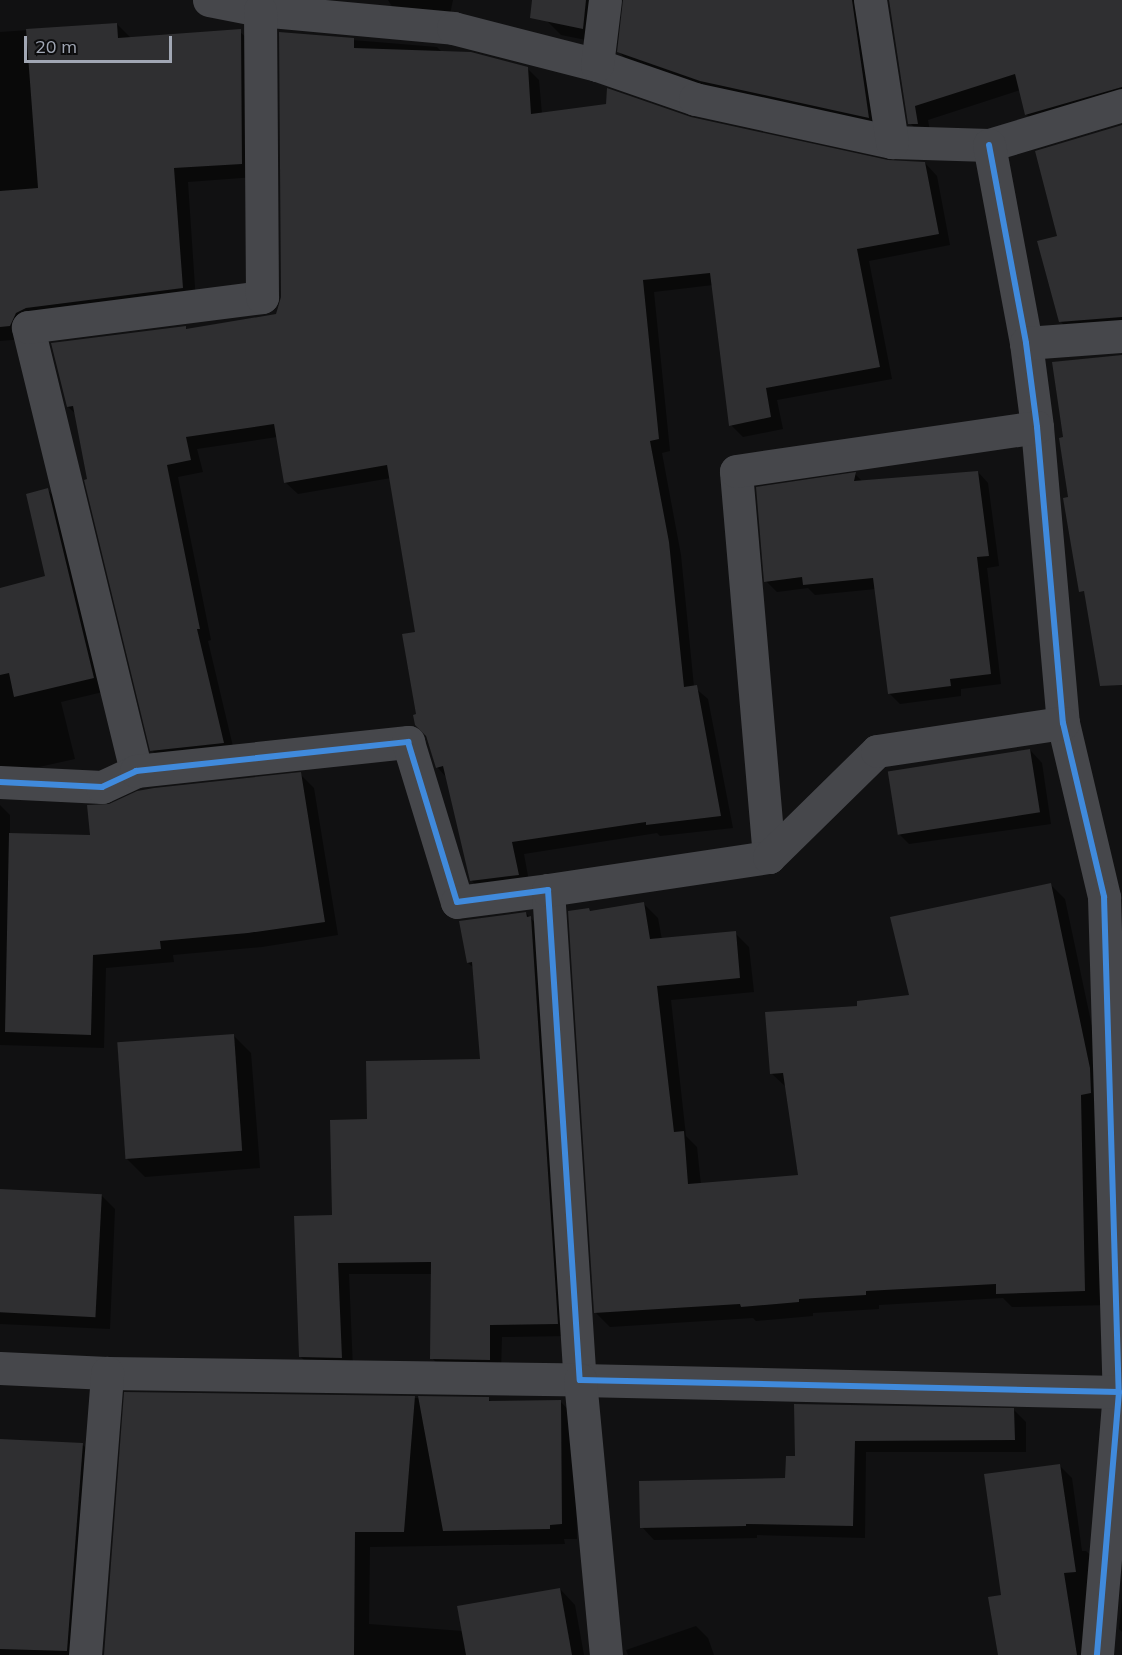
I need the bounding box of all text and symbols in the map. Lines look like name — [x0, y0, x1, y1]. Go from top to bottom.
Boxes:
scale bar — [27, 24, 176, 62]
text: 20 m — [35, 35, 77, 58]

